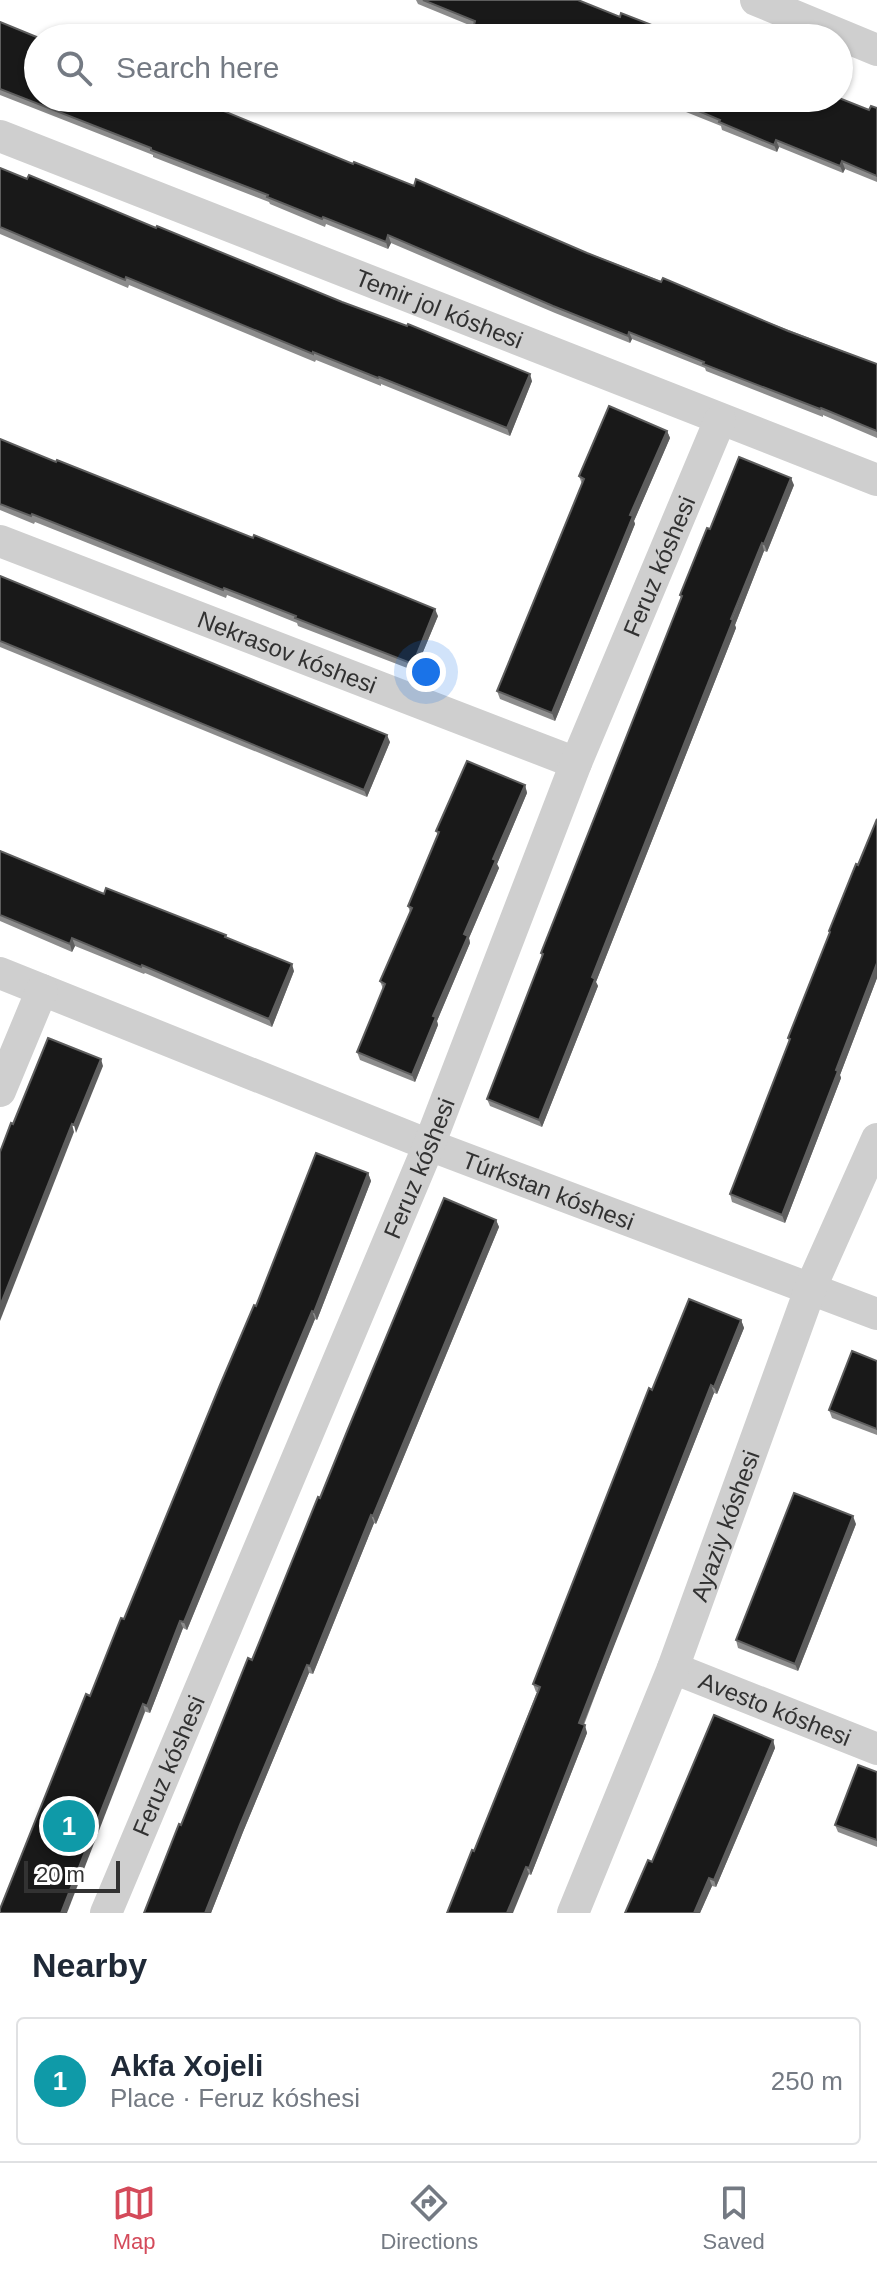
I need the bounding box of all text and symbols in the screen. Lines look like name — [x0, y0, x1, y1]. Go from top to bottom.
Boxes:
search box — [24, 24, 853, 112]
icon: search — [52, 46, 96, 90]
text: Search here — [116, 51, 279, 84]
street label: Temir jol kóshesi — [352, 263, 527, 353]
street label: Feruz kóshesi — [617, 492, 700, 640]
street label: Nekrasov kóshesi — [194, 605, 381, 698]
your location — [406, 652, 446, 692]
street label: Feruz kóshesi — [378, 1094, 459, 1242]
street label: Túrkstan kóshesi — [459, 1145, 638, 1235]
street label: Ayaziy kóshesi — [685, 1447, 764, 1605]
street label: Avesto kóshesi — [695, 1666, 855, 1751]
street label: Feruz kóshesi — [127, 1691, 209, 1840]
pin: 1 — [43, 1796, 95, 1856]
scale bar — [24, 1857, 120, 1893]
text: 20 m — [36, 1862, 85, 1887]
text: Nearby — [32, 1946, 147, 1984]
text: Akfa Xojeli — [110, 2049, 263, 2082]
text: 1 — [53, 2066, 67, 2096]
text: 250 m — [771, 2066, 843, 2096]
text: Place · Feruz kóshesi — [110, 2083, 360, 2113]
tab: Map — [112, 2181, 156, 2255]
tab: Directions — [380, 2181, 478, 2255]
tab: Saved — [702, 2181, 765, 2255]

